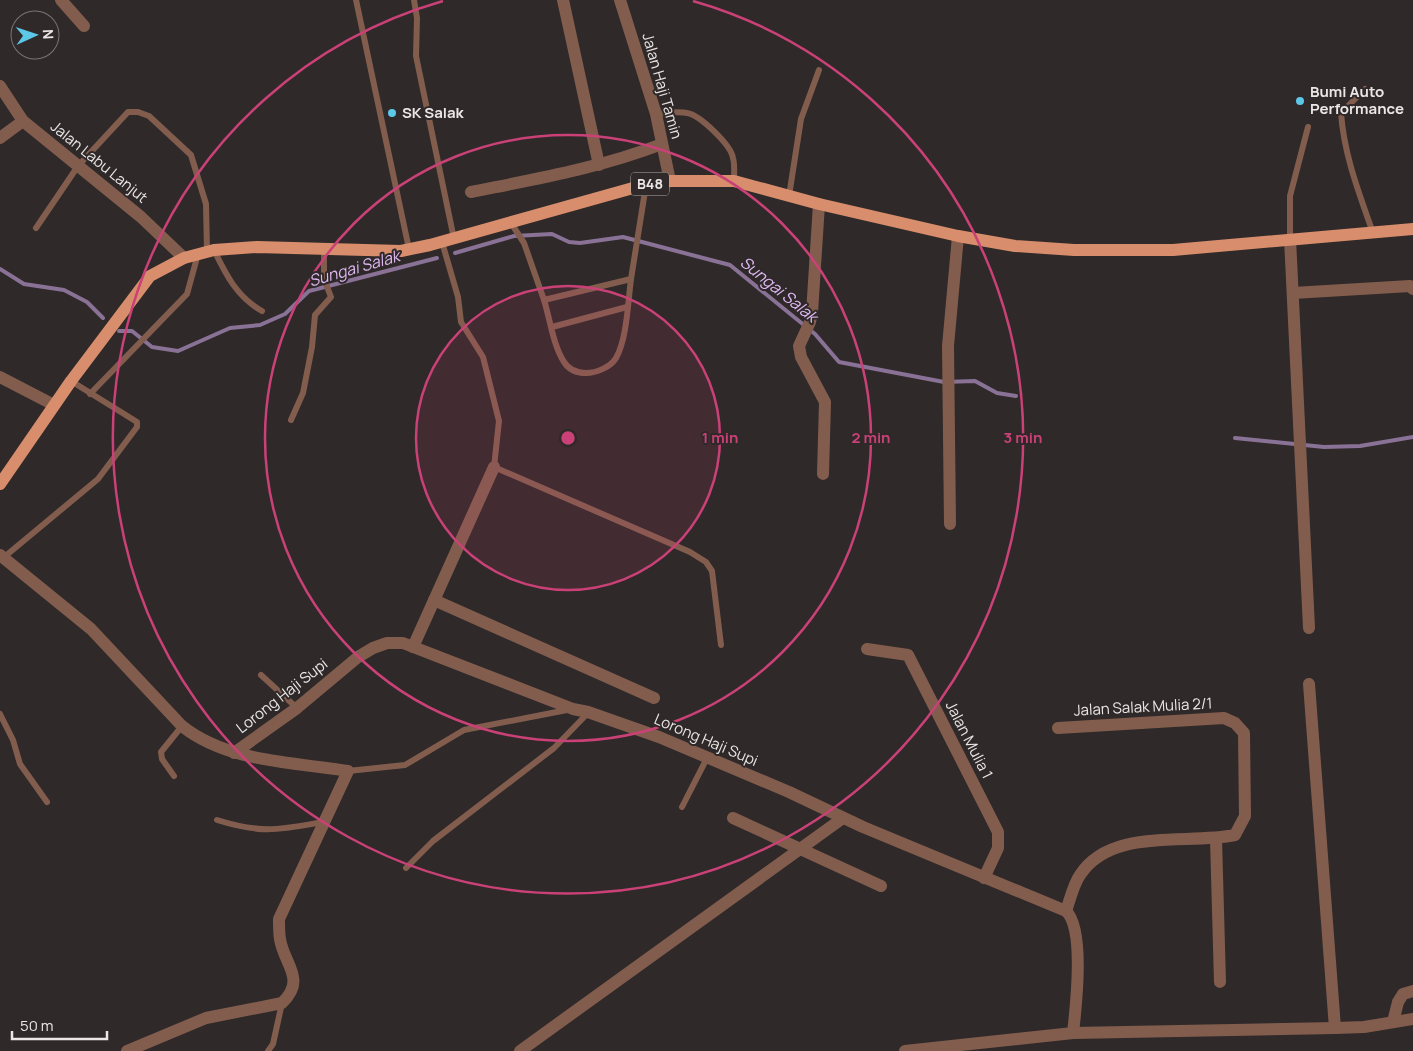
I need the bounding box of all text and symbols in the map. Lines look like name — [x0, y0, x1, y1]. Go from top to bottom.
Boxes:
north arrow — [10, 10, 60, 60]
text: N — [39, 29, 58, 40]
street label: Jalan Haji Tamin — [637, 30, 688, 141]
place label: Bumi Auto Performance — [1310, 81, 1404, 119]
marker: Bumi Auto Performance — [1294, 95, 1306, 107]
place label: SK Salak — [402, 102, 465, 123]
marker: SK Salak — [386, 107, 398, 119]
street label: Jalan Labu Lanjut — [46, 116, 152, 207]
road number: B48 — [631, 172, 669, 195]
water label: Sungai Salak — [306, 244, 404, 291]
water label: Sungai Salak — [736, 251, 824, 328]
text: 1 min — [702, 427, 738, 448]
text: 2 min — [851, 427, 891, 448]
text: 3 min — [1004, 427, 1042, 448]
centre of rings — [559, 429, 577, 447]
street label: Lorong Haji Supi — [232, 653, 332, 738]
street label: Jalan Salak Mulia 2/1 — [1073, 692, 1213, 721]
street label: Jalan Mulia 1 — [941, 697, 998, 782]
street label: Lorong Haji Supi — [651, 708, 761, 771]
scale bar — [12, 1008, 108, 1040]
text: 50 m — [20, 1015, 54, 1036]

